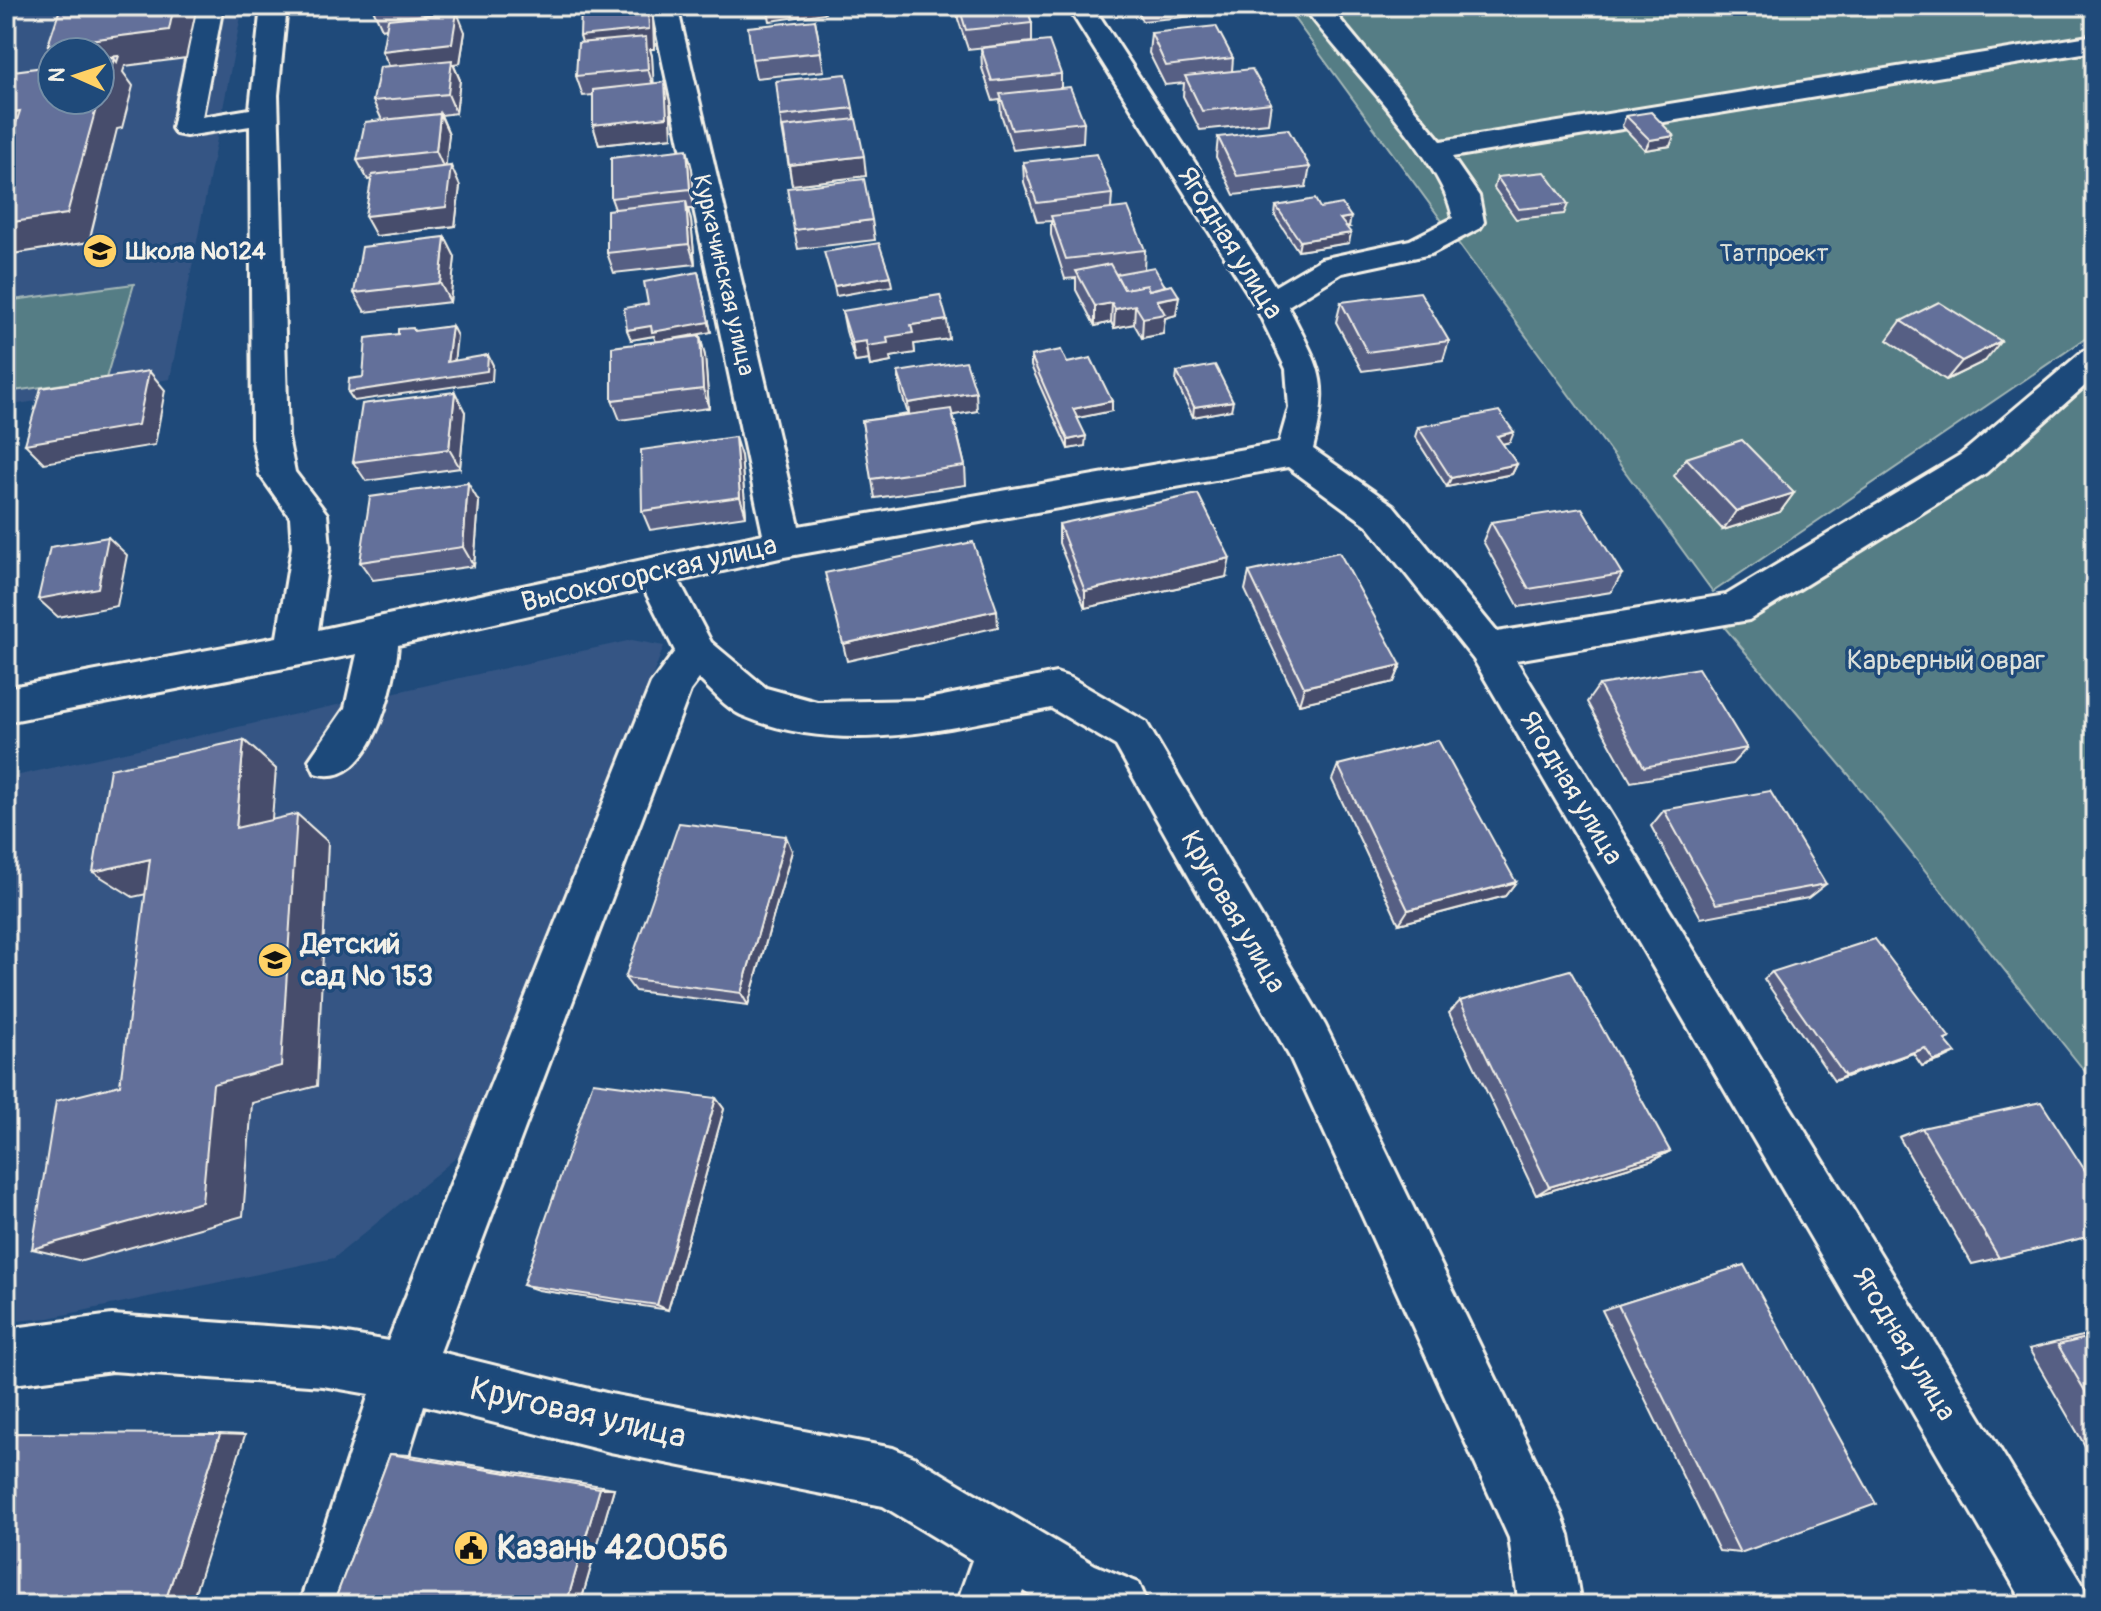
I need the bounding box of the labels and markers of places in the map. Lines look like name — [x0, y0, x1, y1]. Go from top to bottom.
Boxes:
school or university icon: Школа №124 — [81, 232, 119, 270]
place label: Школа №124 — [125, 237, 266, 266]
place label: Детский сад № 153 — [299, 927, 433, 994]
school or university icon: Детский сад № 153 — [256, 941, 294, 979]
place label: Казань 420056 — [497, 1527, 728, 1570]
public building icon: Казань 420056 — [452, 1529, 490, 1567]

